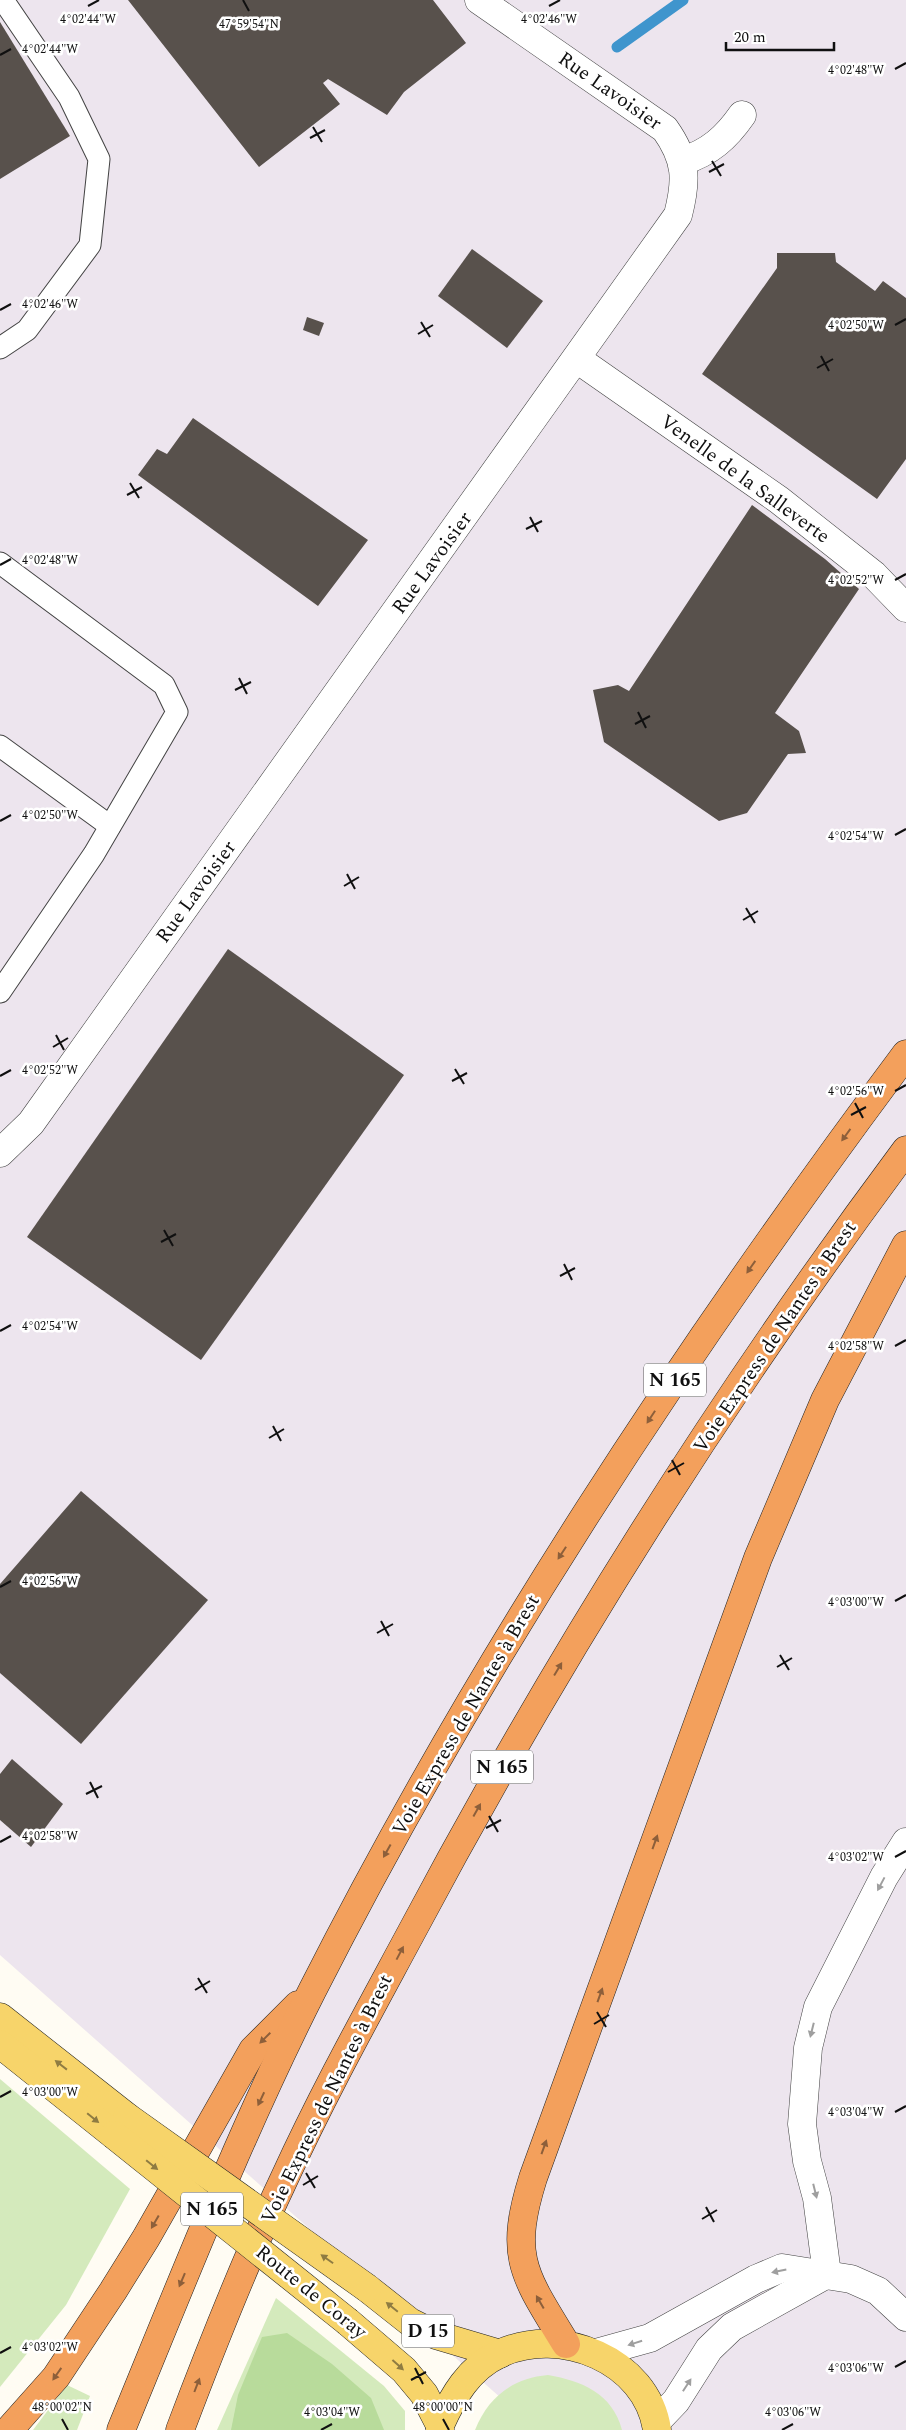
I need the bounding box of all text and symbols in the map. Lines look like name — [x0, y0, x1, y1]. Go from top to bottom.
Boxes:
text: 4°02'44"W — [60, 10, 116, 29]
text: 4°02'46"W — [521, 10, 577, 29]
text: 47°59'54"N — [219, 15, 279, 34]
scale bar — [726, 20, 834, 52]
text: 20 m — [734, 26, 766, 49]
text: 4°02'44"W — [22, 40, 78, 59]
street label: Rue Lavoisier — [552, 44, 668, 138]
text: 4°02'48"W — [828, 61, 884, 80]
text: 4°02'46"W — [22, 295, 78, 314]
text: 4°02'50"W — [828, 316, 884, 335]
street label: Venelle de la Salleverte — [654, 407, 836, 551]
street label: Rue Lavoisier — [384, 505, 480, 621]
text: 4°02'48"W — [22, 551, 78, 570]
text: 4°02'52"W — [828, 571, 884, 590]
text: 4°02'50"W — [22, 806, 78, 825]
text: 4°02'54"W — [828, 827, 884, 846]
street label: Rue Lavoisier — [148, 834, 244, 950]
text: 4°02'52"W — [22, 1061, 78, 1080]
text: 4°02'56"W — [828, 1082, 884, 1101]
one-way arrow — [841, 1128, 851, 1142]
street label: Voie Express de Nantes à Brest — [686, 1215, 864, 1459]
one-way arrow — [746, 1260, 757, 1273]
text: 4°02'54"W — [22, 1317, 78, 1336]
text: 4°02'58"W — [828, 1337, 884, 1356]
road number: N 165 — [644, 1364, 706, 1396]
one-way arrow — [646, 1410, 656, 1423]
one-way arrow — [557, 1546, 567, 1559]
text: 4°02'56"W — [22, 1572, 78, 1591]
street label: Voie Express de Nantes à Brest — [384, 1589, 548, 1841]
text: 4°03'00"W — [828, 1593, 884, 1612]
one-way arrow — [554, 1662, 563, 1675]
road number: N 165 — [471, 1750, 533, 1784]
one-way arrow — [473, 1803, 482, 1816]
text: 4°02'58"W — [22, 1827, 78, 1846]
one-way arrow — [651, 1834, 659, 1849]
one-way arrow — [383, 1844, 391, 1859]
text: 4°03'02"W — [828, 1848, 884, 1867]
one-way arrow — [877, 1876, 885, 1891]
one-way arrow — [396, 1945, 404, 1960]
street label: Voie Express de Nantes à Brest — [253, 1969, 401, 2229]
one-way arrow — [597, 1987, 604, 2002]
one-way arrow — [808, 2023, 816, 2038]
one-way arrow — [259, 2032, 271, 2044]
one-way arrow — [54, 2060, 68, 2070]
text: 4°03'00"W — [22, 2083, 78, 2102]
one-way arrow — [257, 2092, 265, 2106]
text: 4°03'04"W — [828, 2103, 884, 2122]
one-way arrow — [86, 2113, 100, 2123]
one-way arrow — [541, 2140, 548, 2155]
one-way arrow — [145, 2159, 158, 2170]
one-way arrow — [811, 2183, 819, 2198]
road number: N 165 — [181, 2192, 243, 2226]
one-way arrow — [150, 2216, 159, 2229]
street label: Route de Coray — [249, 2238, 374, 2347]
one-way arrow — [321, 2255, 334, 2265]
one-way arrow — [772, 2267, 787, 2275]
one-way arrow — [178, 2273, 186, 2287]
one-way arrow — [536, 2295, 545, 2308]
one-way arrow — [386, 2302, 399, 2313]
road number: D 15 — [402, 2314, 454, 2348]
text: 4°03'02"W — [22, 2338, 78, 2357]
one-way arrow — [627, 2339, 642, 2347]
one-way arrow — [392, 2359, 404, 2371]
text: 4°03'06"W — [828, 2359, 884, 2378]
one-way arrow — [53, 2367, 63, 2380]
one-way arrow — [194, 2377, 201, 2392]
one-way arrow — [682, 2378, 692, 2391]
text: 48°00'02"N — [32, 2398, 92, 2417]
text: 48°00'00"N — [413, 2398, 473, 2417]
text: 4°03'04"W — [304, 2403, 360, 2422]
text: 4°03'06"W — [765, 2403, 821, 2422]

